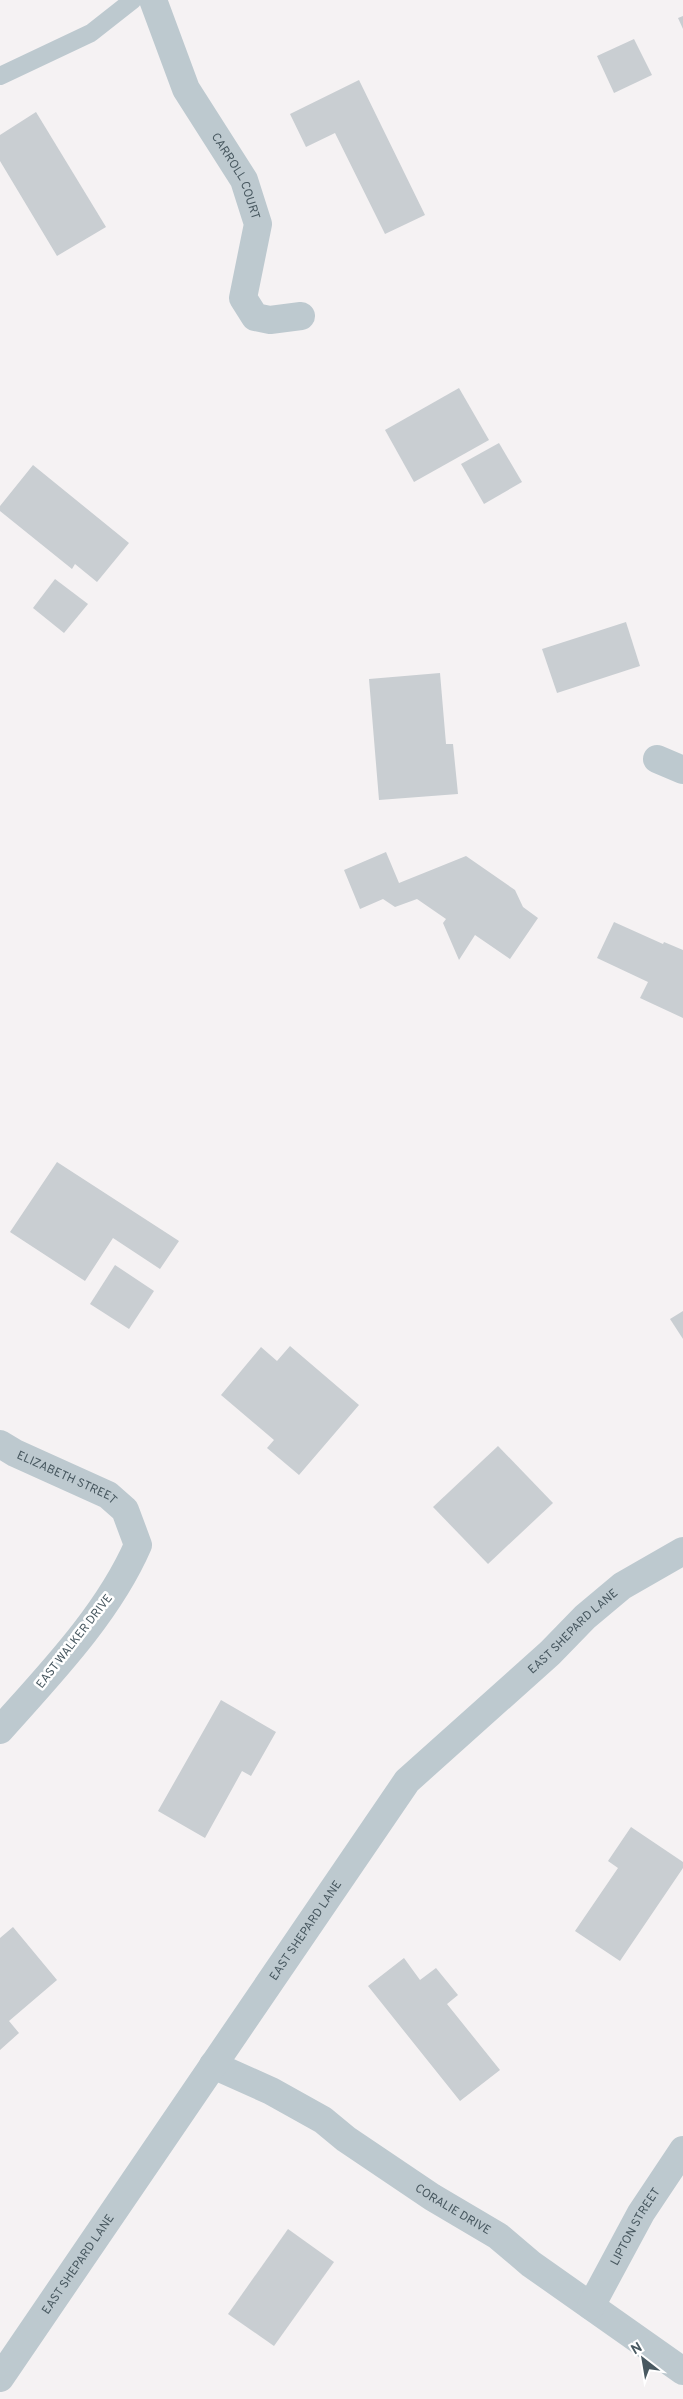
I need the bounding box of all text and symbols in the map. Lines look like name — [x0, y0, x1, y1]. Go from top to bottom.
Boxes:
street label: CARROLL COURT — [207, 130, 263, 222]
street label: ELIZABETH STREET — [14, 1448, 120, 1508]
street label: EAST SHEPARD LANE — [525, 1586, 622, 1678]
street label: EAST WALKER DRIVE — [33, 1591, 117, 1692]
street label: EAST SHEPARD LANE — [266, 1877, 346, 1984]
street label: CORALIE DRIVE — [411, 2181, 494, 2239]
street label: LIPTON STREET — [607, 2185, 665, 2269]
street label: EAST SHEPARD LANE — [39, 2211, 118, 2318]
north arrow — [618, 2334, 668, 2384]
text: N — [628, 2339, 646, 2359]

